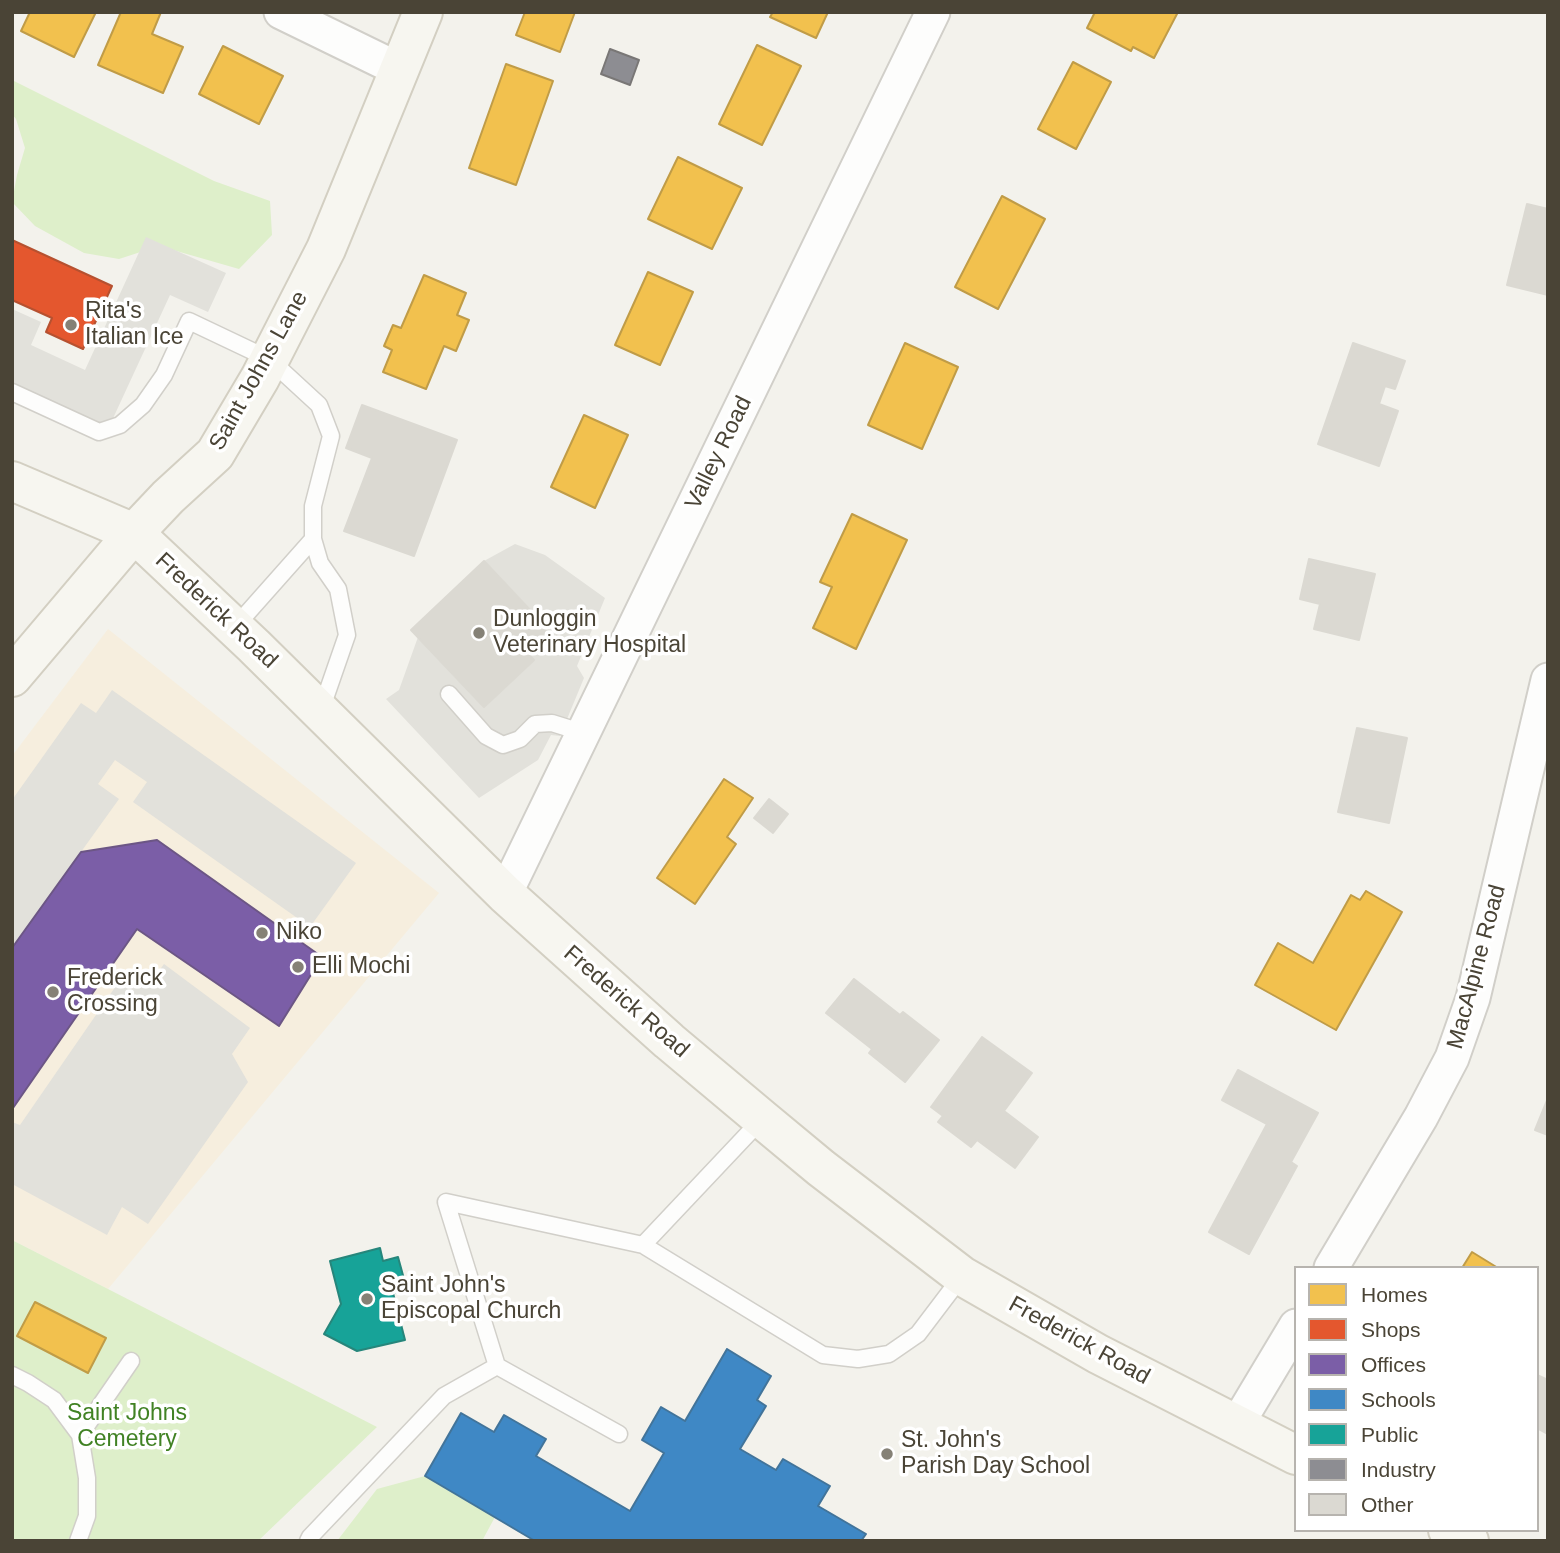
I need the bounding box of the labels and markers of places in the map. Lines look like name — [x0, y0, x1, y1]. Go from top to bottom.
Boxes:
place label: Rita's Italian Ice — [85, 298, 183, 352]
marker: Rita's Italian Ice — [63, 317, 79, 333]
place label: Dunloggin Veterinary Hospital — [493, 606, 686, 660]
marker: Dunloggin Veterinary Hospital — [471, 625, 487, 641]
place label: Niko — [276, 919, 322, 947]
marker: Niko — [254, 925, 270, 941]
place label: Elli Mochi — [312, 953, 410, 981]
marker: Elli Mochi — [290, 959, 306, 975]
place label: Frederick Crossing — [67, 965, 163, 1019]
marker: Frederick Crossing — [45, 984, 61, 1000]
place label: Saint John's Episcopal Church — [381, 1272, 561, 1326]
marker: Saint John's Episcopal Church — [359, 1291, 375, 1307]
place label: St. John's Parish Day School — [901, 1427, 1090, 1481]
marker: St. John's Parish Day School — [879, 1446, 895, 1462]

